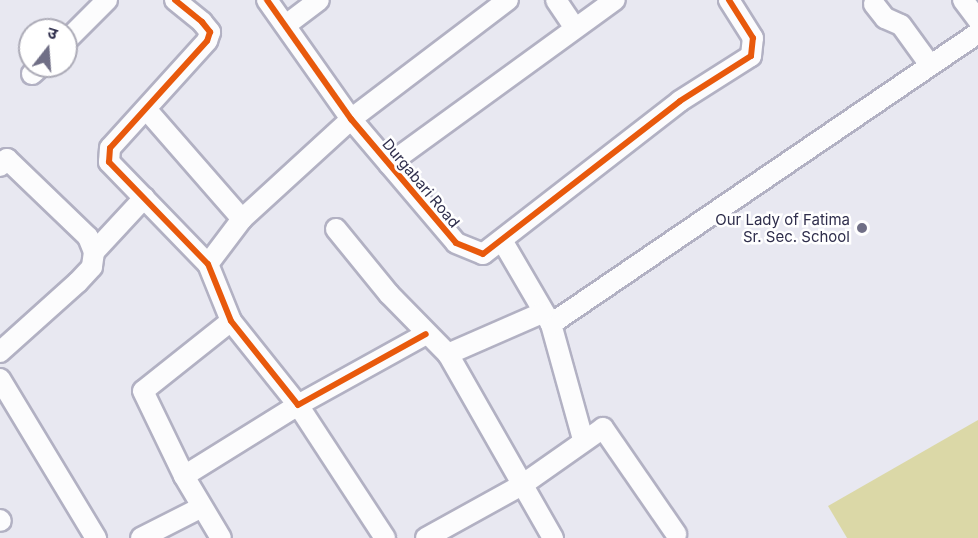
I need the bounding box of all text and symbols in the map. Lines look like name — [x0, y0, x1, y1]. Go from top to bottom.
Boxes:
north arrow — [18, 18, 78, 78]
text: उ — [45, 22, 60, 44]
street label: Durgabari Road — [379, 135, 463, 231]
place label: Our Lady of Fatima Sr. Sec. School — [715, 210, 850, 245]
marker: Our Lady of Fatima Sr. Sec. School — [855, 221, 869, 235]

